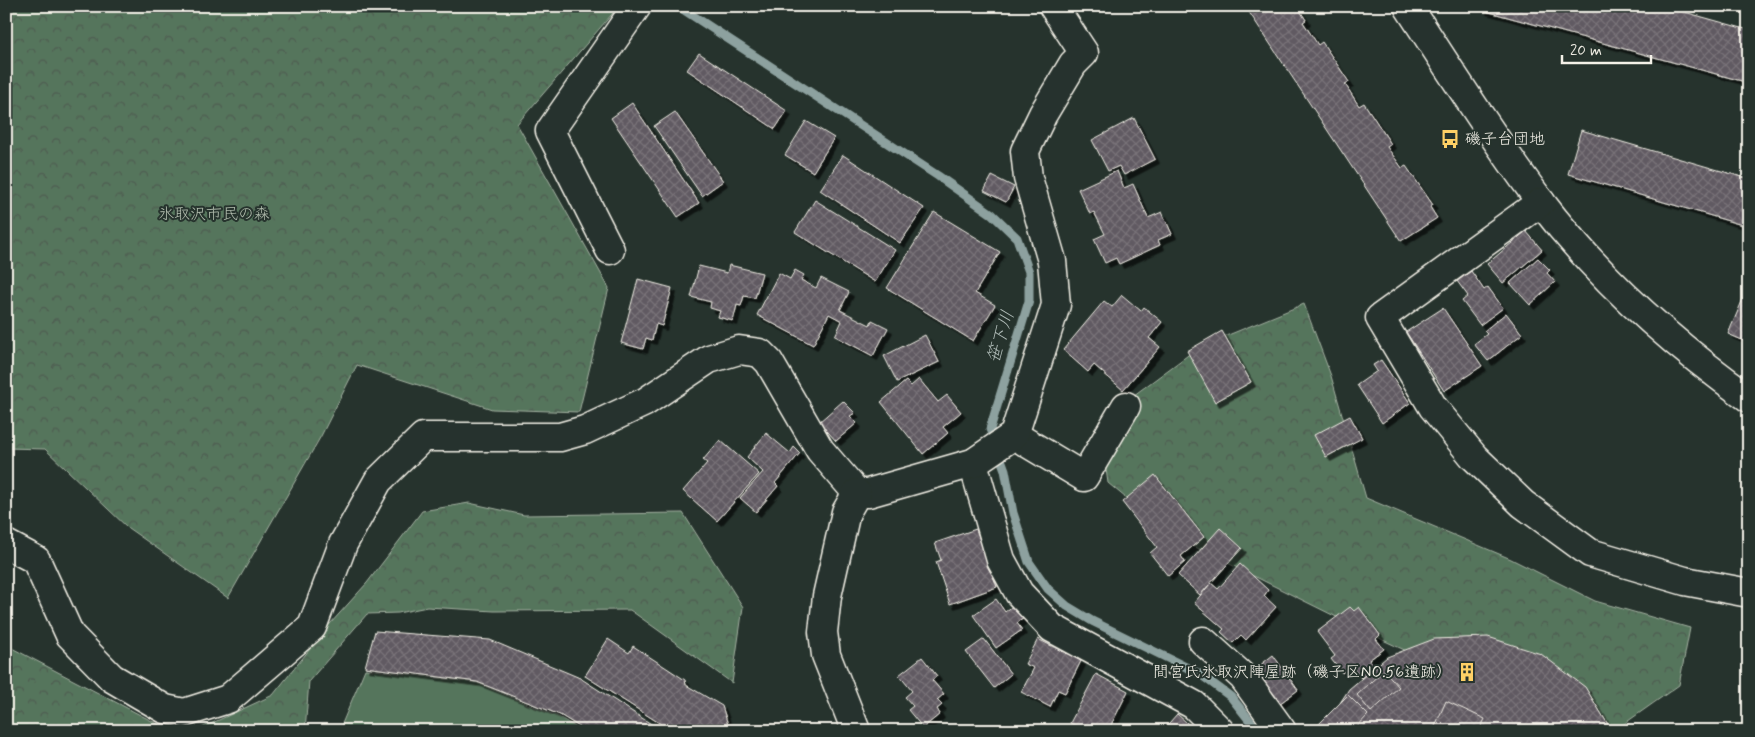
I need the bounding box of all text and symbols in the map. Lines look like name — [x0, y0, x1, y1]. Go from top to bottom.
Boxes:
scale bar — [1562, 32, 1651, 64]
text: 20 m — [1570, 41, 1602, 61]
bus stop icon: 磯子台団地 — [1439, 128, 1461, 150]
place label: 磯子台団地 — [1465, 129, 1545, 150]
park label: 氷取沢市民の森 — [158, 204, 270, 225]
water label: 笹下川 — [982, 308, 1020, 366]
building icon: 間宮氏氷取沢陣屋跡（磯子区NO.56遺跡） — [1456, 661, 1478, 683]
place label: 間宮氏氷取沢陣屋跡（磯子区NO.56遺跡） — [1153, 662, 1452, 683]

